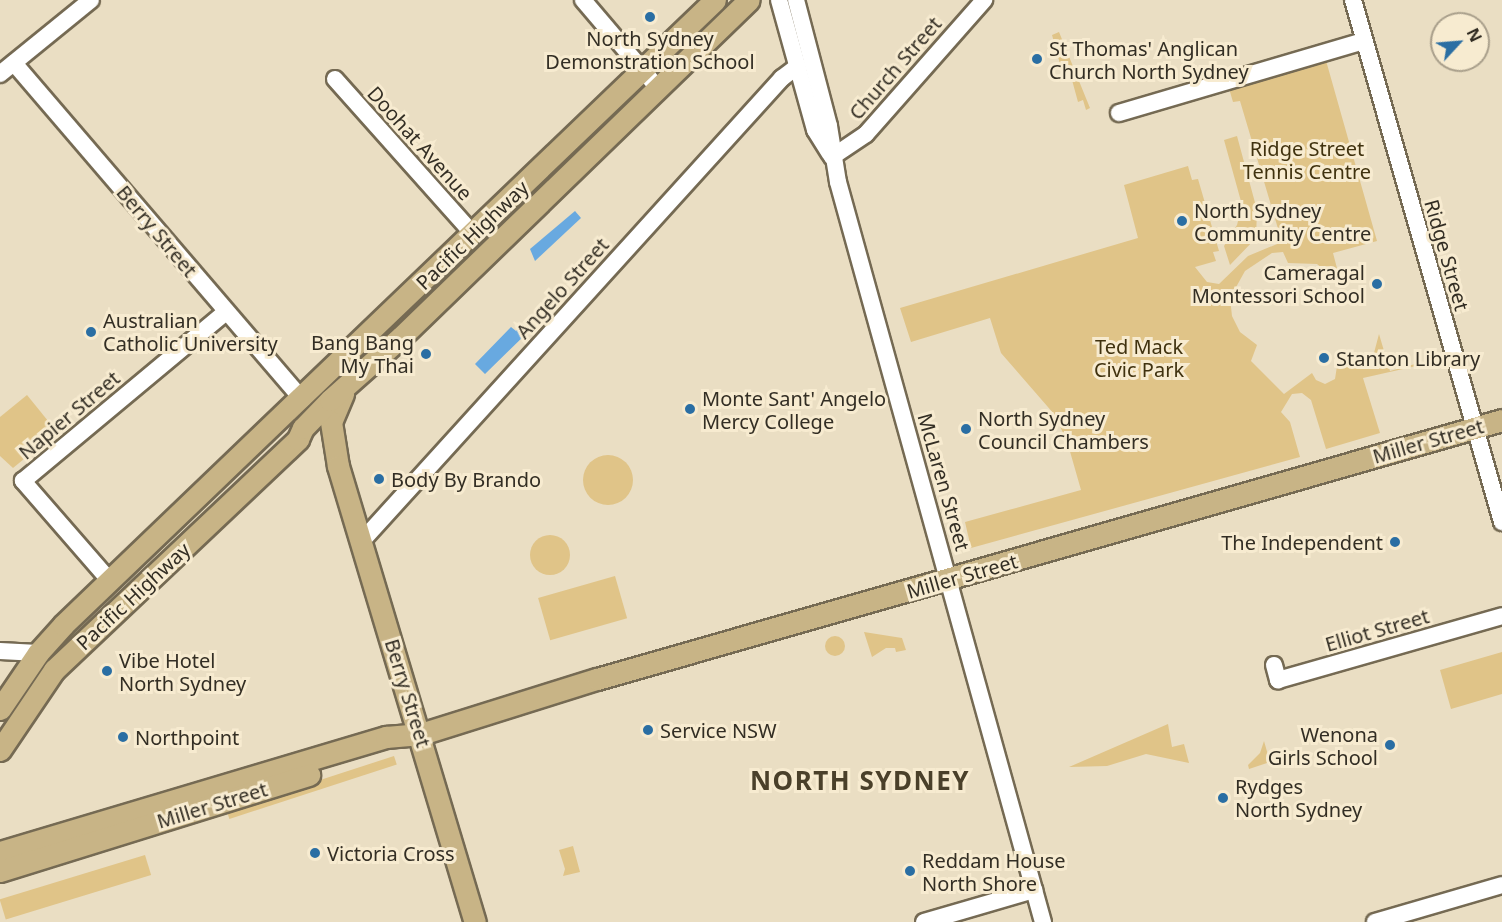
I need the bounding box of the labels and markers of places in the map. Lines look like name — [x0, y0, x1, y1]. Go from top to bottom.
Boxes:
marker: North Sydney Demonstration School — [643, 10, 657, 24]
place label: North Sydney Demonstration School — [545, 27, 755, 74]
place label: St Thomas' Anglican Church North Sydney — [1049, 36, 1249, 83]
marker: St Thomas' Anglican Church North Sydney — [1030, 52, 1044, 66]
place label: North Sydney Community Centre — [1194, 198, 1371, 245]
marker: North Sydney Community Centre — [1175, 214, 1189, 228]
place label: Cameragal Montessori School — [1192, 260, 1365, 307]
marker: Cameragal Montessori School — [1370, 277, 1384, 291]
place label: Australian Catholic University — [103, 308, 278, 355]
marker: Australian Catholic University — [84, 325, 98, 339]
place label: Bang Bang My Thai — [311, 330, 414, 377]
place label: Stanton Library — [1336, 346, 1480, 370]
marker: Bang Bang My Thai — [419, 347, 433, 361]
marker: Stanton Library — [1317, 351, 1331, 365]
place label: Monte Sant' Angelo Mercy College — [702, 386, 886, 433]
marker: Monte Sant' Angelo Mercy College — [683, 402, 697, 416]
place label: North Sydney Council Chambers — [978, 406, 1149, 453]
marker: North Sydney Council Chambers — [959, 422, 973, 436]
place label: Body By Brando — [391, 467, 541, 491]
marker: Body By Brando — [372, 472, 386, 486]
place label: The Independent — [1221, 530, 1383, 554]
marker: The Independent — [1388, 535, 1402, 549]
place label: Vibe Hotel North Sydney — [119, 648, 246, 695]
marker: Vibe Hotel North Sydney — [100, 664, 114, 678]
place label: Service NSW — [660, 718, 777, 742]
place label: Wenona Girls School — [1268, 722, 1378, 769]
marker: Service NSW — [641, 723, 655, 737]
place label: Northpoint — [135, 725, 239, 749]
marker: Northpoint — [116, 730, 130, 744]
marker: Wenona Girls School — [1383, 738, 1397, 752]
place label: Rydges North Sydney — [1235, 774, 1362, 821]
marker: Rydges North Sydney — [1216, 791, 1230, 805]
place label: Victoria Cross — [327, 841, 455, 865]
marker: Victoria Cross — [308, 846, 322, 860]
place label: Reddam House North Shore — [922, 848, 1066, 895]
marker: Reddam House North Shore — [903, 864, 917, 878]

